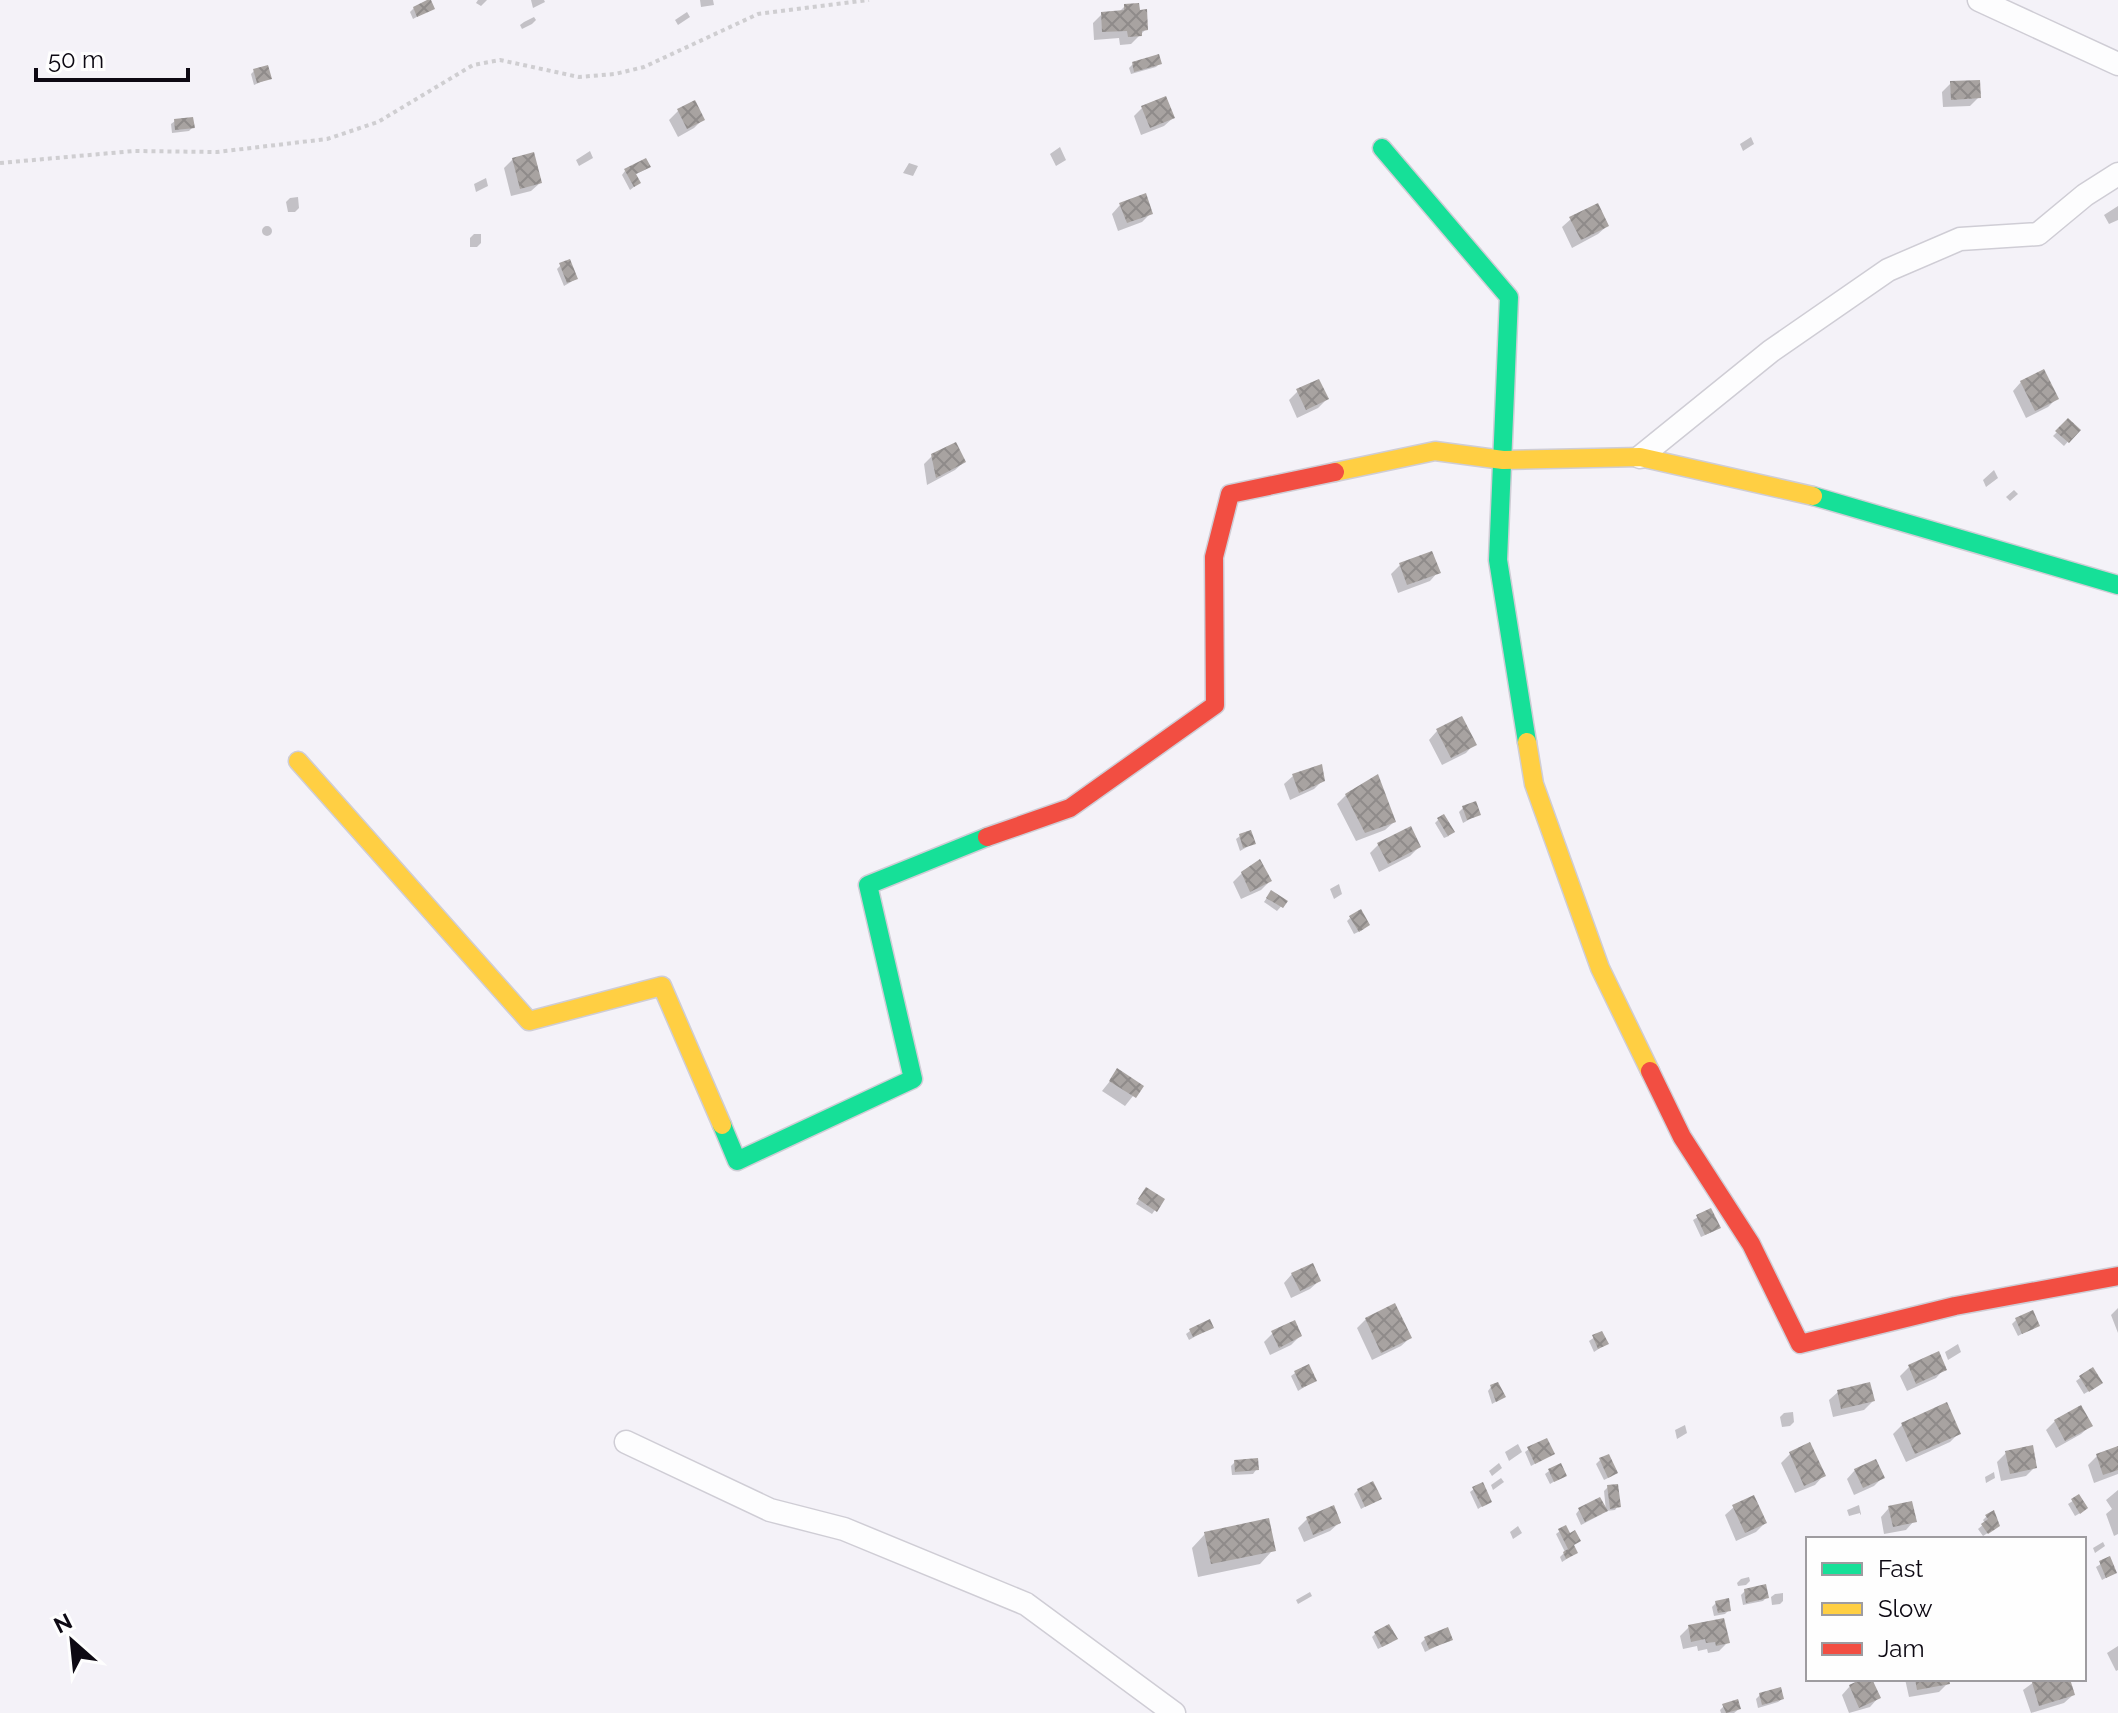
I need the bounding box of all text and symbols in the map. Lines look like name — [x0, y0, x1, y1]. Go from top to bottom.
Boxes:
scale bar — [36, 32, 188, 82]
text: 50 m — [48, 45, 104, 74]
legend — [1806, 1537, 2086, 1681]
text: Fast — [1878, 1554, 1923, 1583]
text: Slow — [1878, 1594, 1933, 1623]
north arrow — [32, 1601, 112, 1681]
text: N — [50, 1608, 76, 1639]
text: Jam — [1878, 1634, 1924, 1663]

